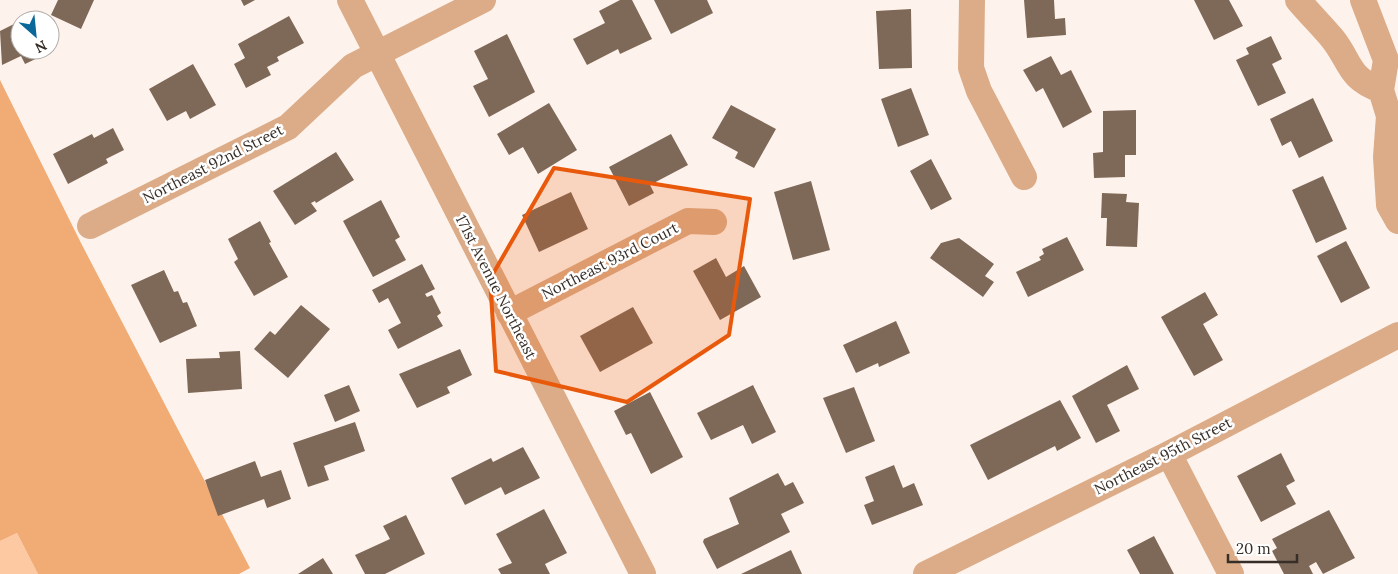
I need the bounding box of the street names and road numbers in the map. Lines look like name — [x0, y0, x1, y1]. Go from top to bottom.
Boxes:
street label: Northeast 92nd Street — [139, 120, 286, 207]
street label: 171st Avenue Northeast — [452, 211, 541, 362]
street label: Northeast 93rd Court — [538, 218, 681, 303]
street label: Northeast 95th Street — [1091, 412, 1235, 499]

